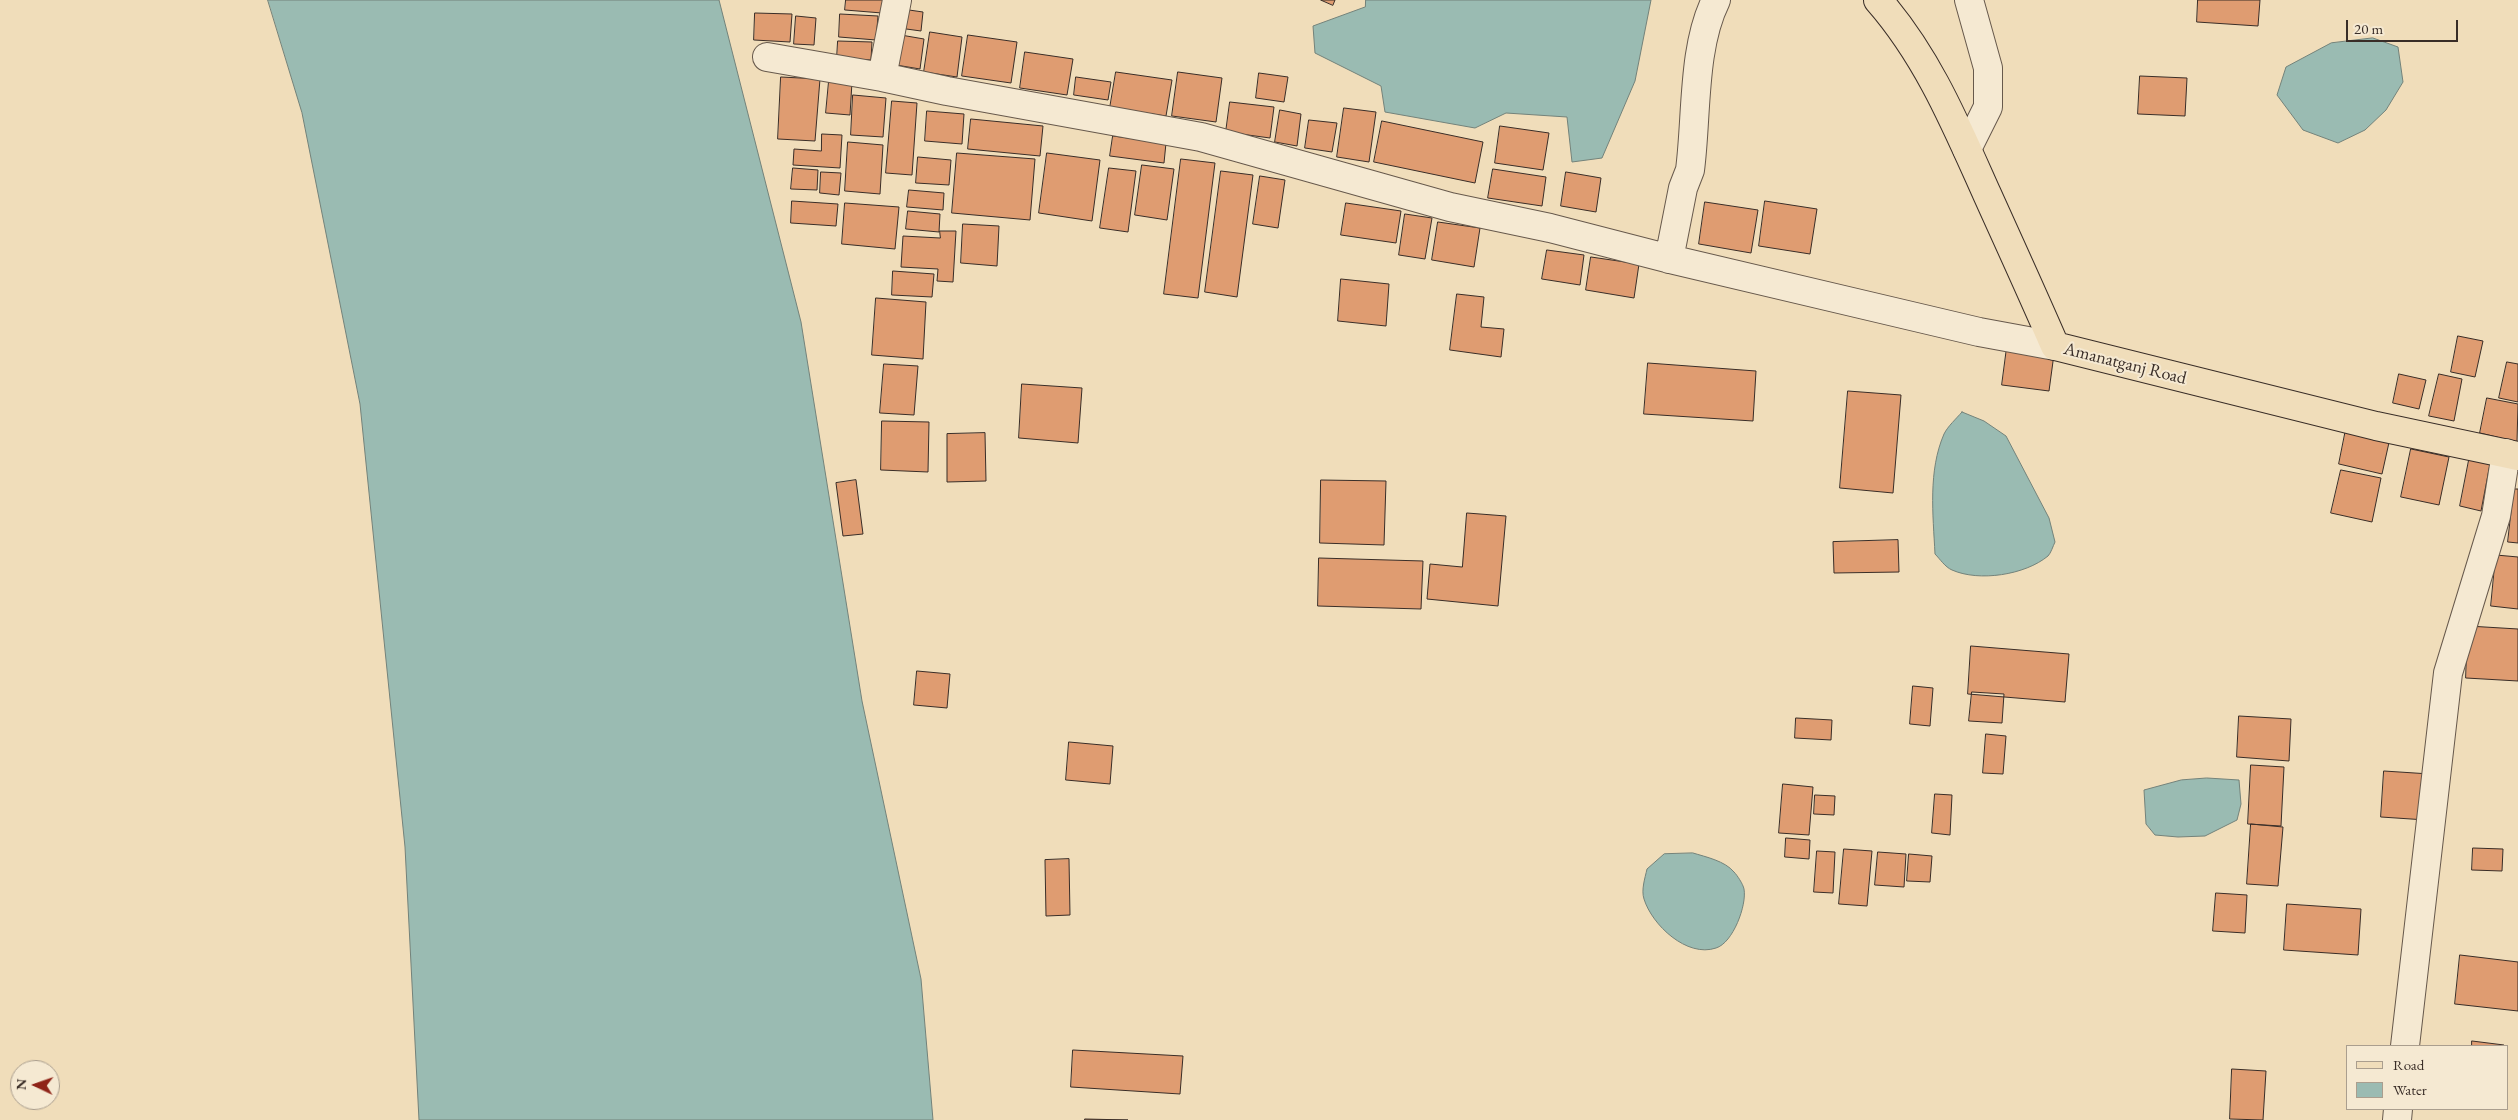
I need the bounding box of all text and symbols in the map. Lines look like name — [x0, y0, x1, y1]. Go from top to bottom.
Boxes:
scale bar — [2348, 10, 2460, 42]
text: 20 m — [2354, 19, 2383, 38]
street label: Amanatganj Road — [2061, 338, 2189, 390]
legend — [2346, 1045, 2508, 1110]
text: Road — [2393, 1055, 2424, 1074]
north arrow — [10, 1060, 60, 1110]
text: N — [12, 1078, 30, 1090]
text: Water — [2393, 1080, 2427, 1099]

